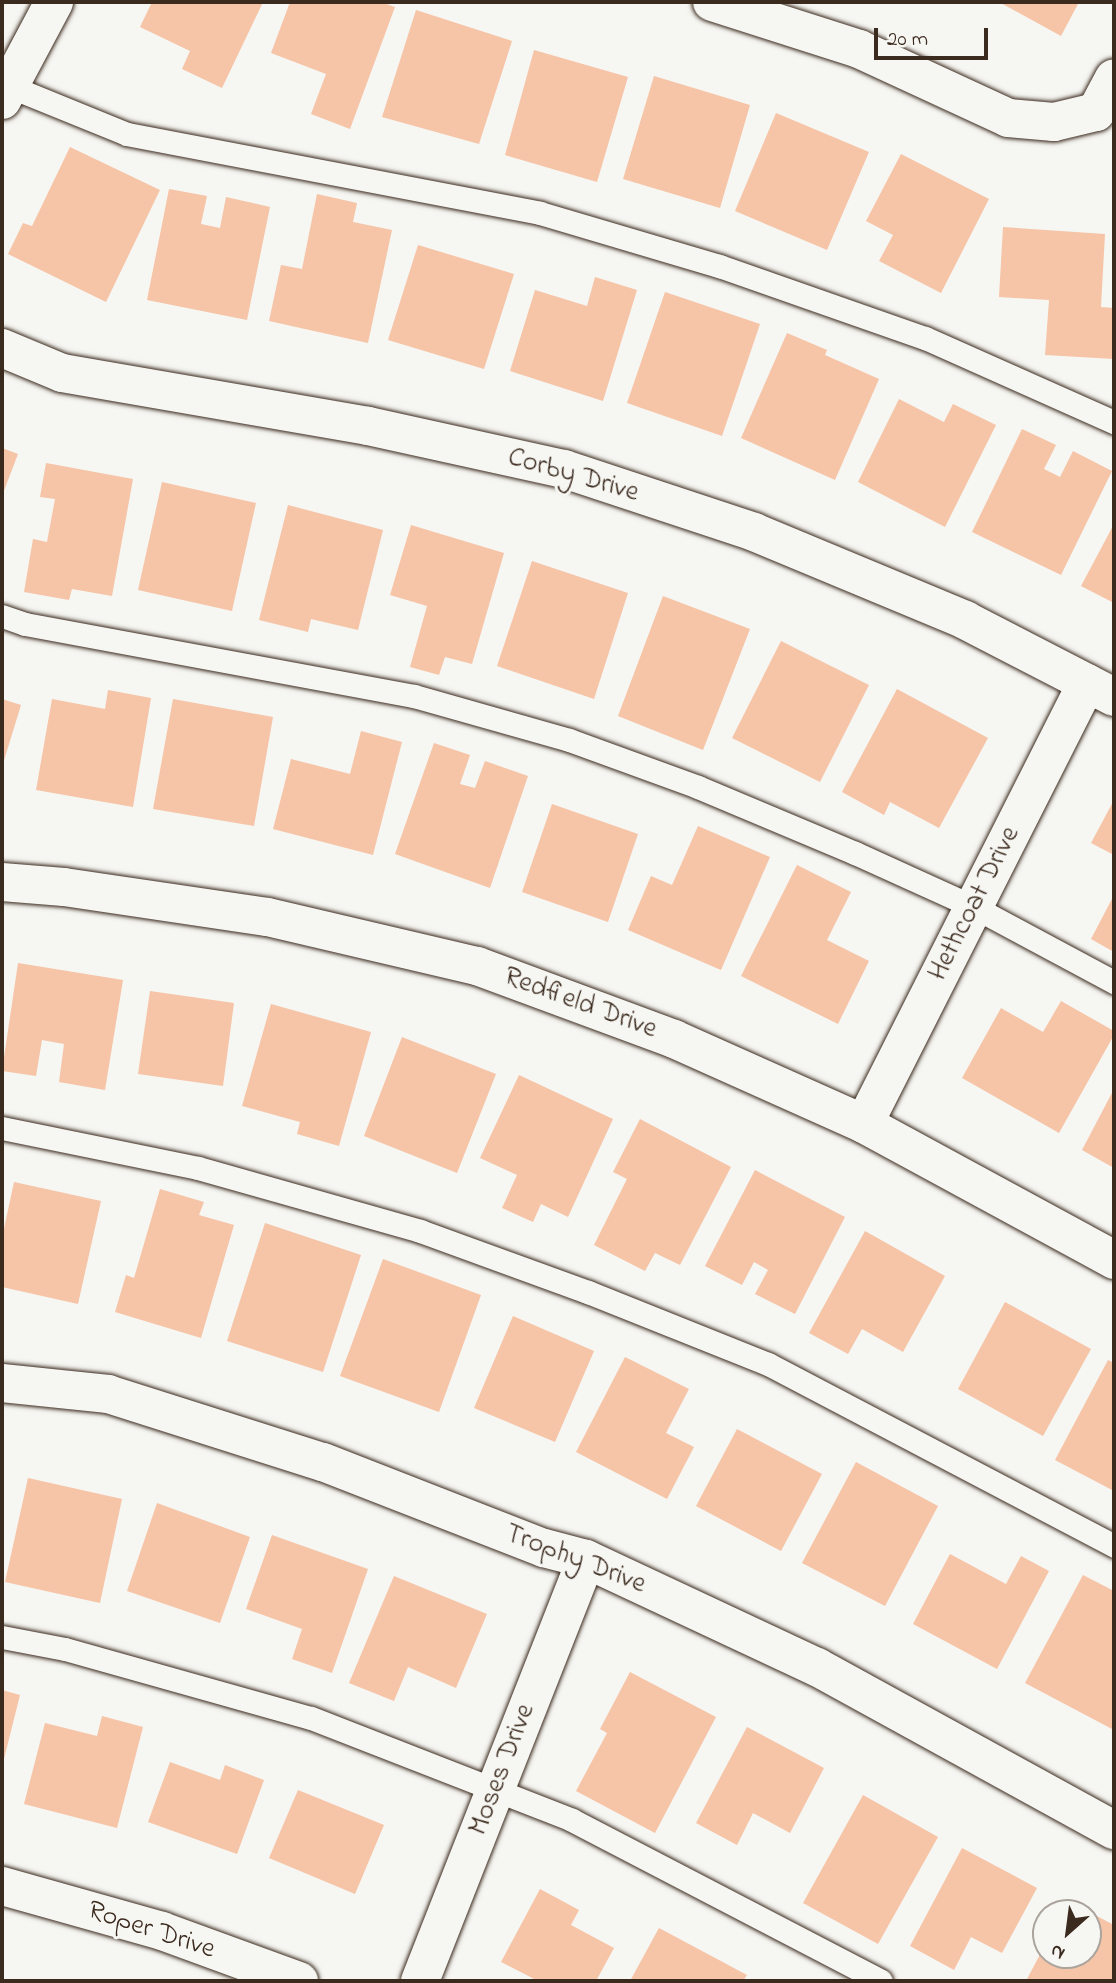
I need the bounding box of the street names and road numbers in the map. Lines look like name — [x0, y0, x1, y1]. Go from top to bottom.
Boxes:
street label: Corby Drive — [504, 441, 642, 511]
street label: Hethcoat Drive — [922, 821, 1028, 987]
street label: Redfield Drive — [499, 961, 661, 1047]
street label: Trophy Drive — [500, 1518, 650, 1602]
street label: Moses Drive — [463, 1700, 543, 1840]
street label: Roper Drive — [83, 1895, 219, 1967]

